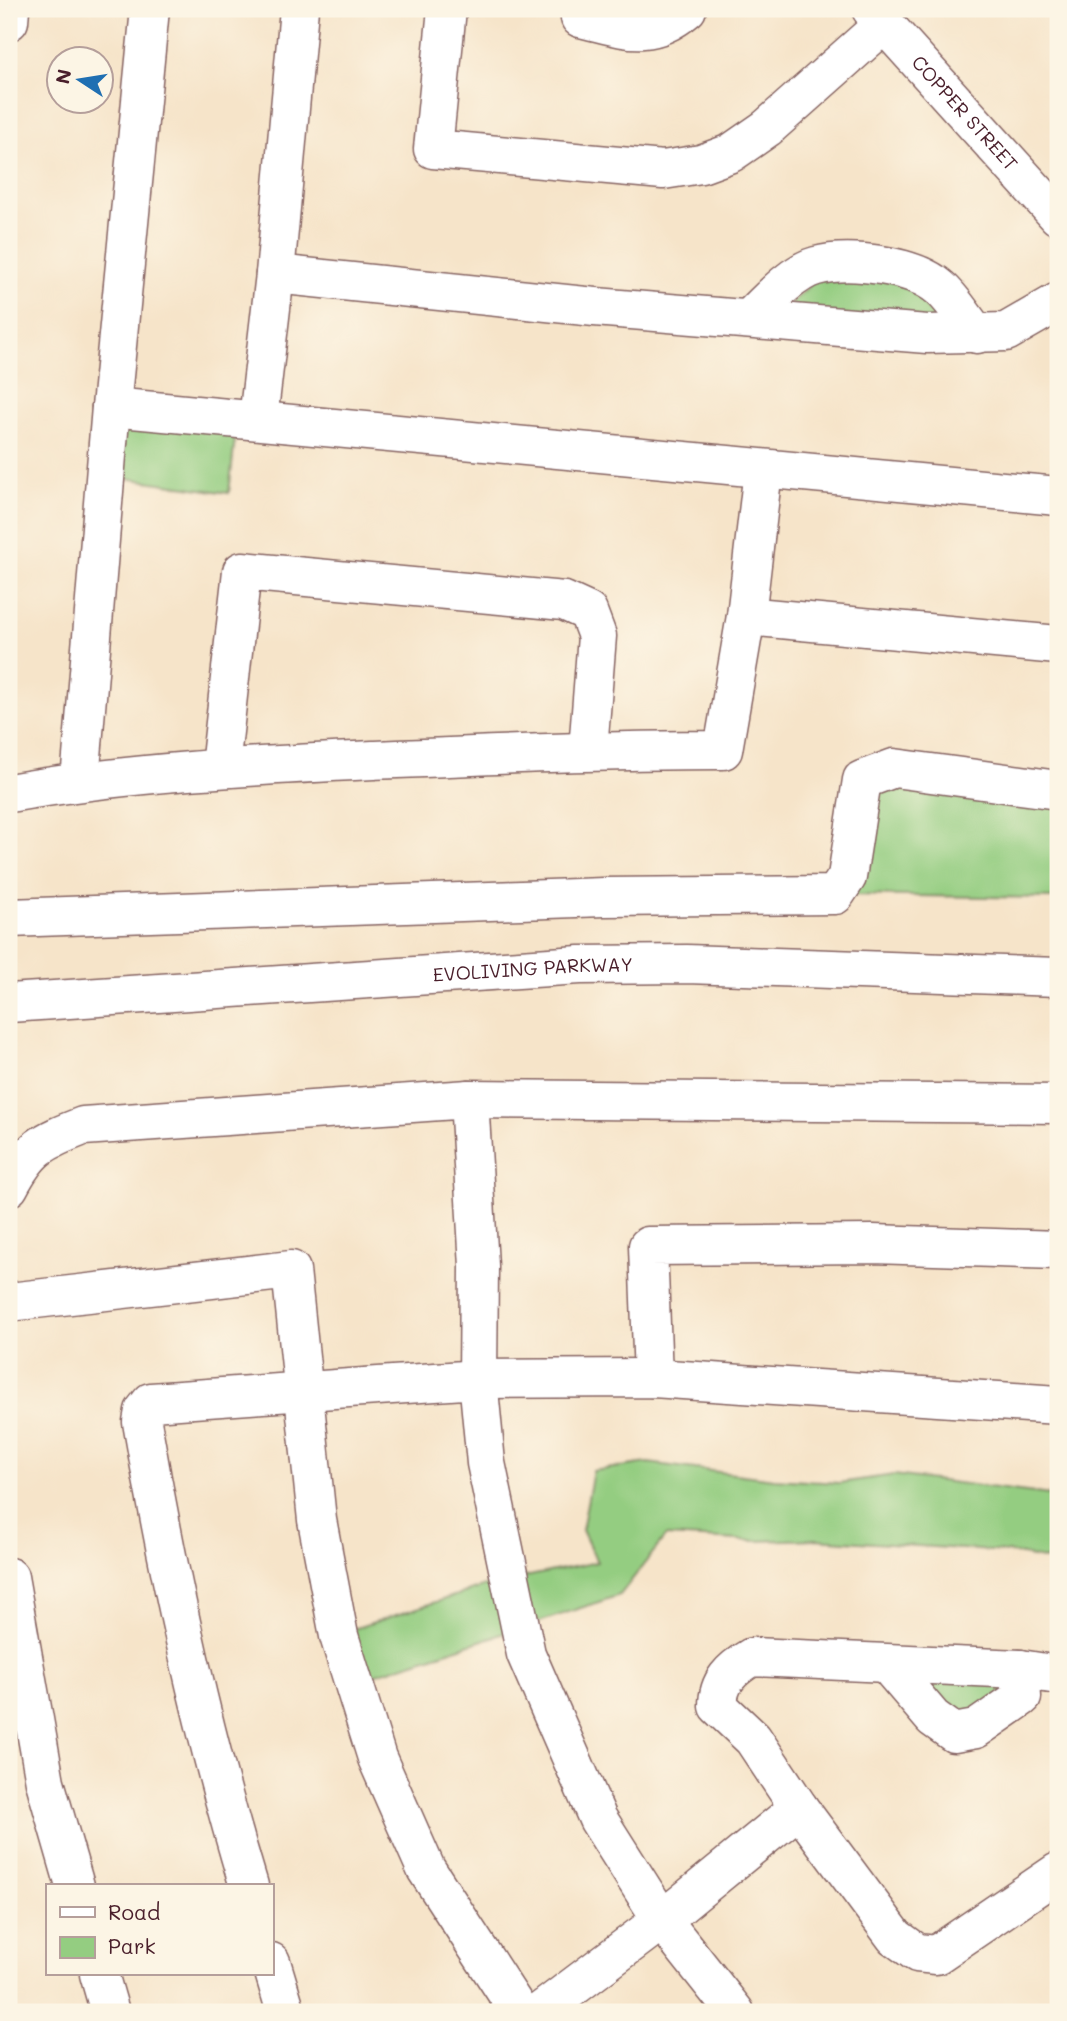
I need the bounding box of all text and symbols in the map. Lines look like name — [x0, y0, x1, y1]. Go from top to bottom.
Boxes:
north arrow — [46, 46, 116, 116]
street label: COPPER STREET — [907, 50, 1024, 175]
text: N — [49, 67, 77, 86]
street label: EVOLIVING PARKWAY — [432, 952, 633, 987]
legend — [46, 1884, 273, 1976]
text: Road — [108, 1898, 160, 1925]
text: Park — [108, 1932, 156, 1959]

